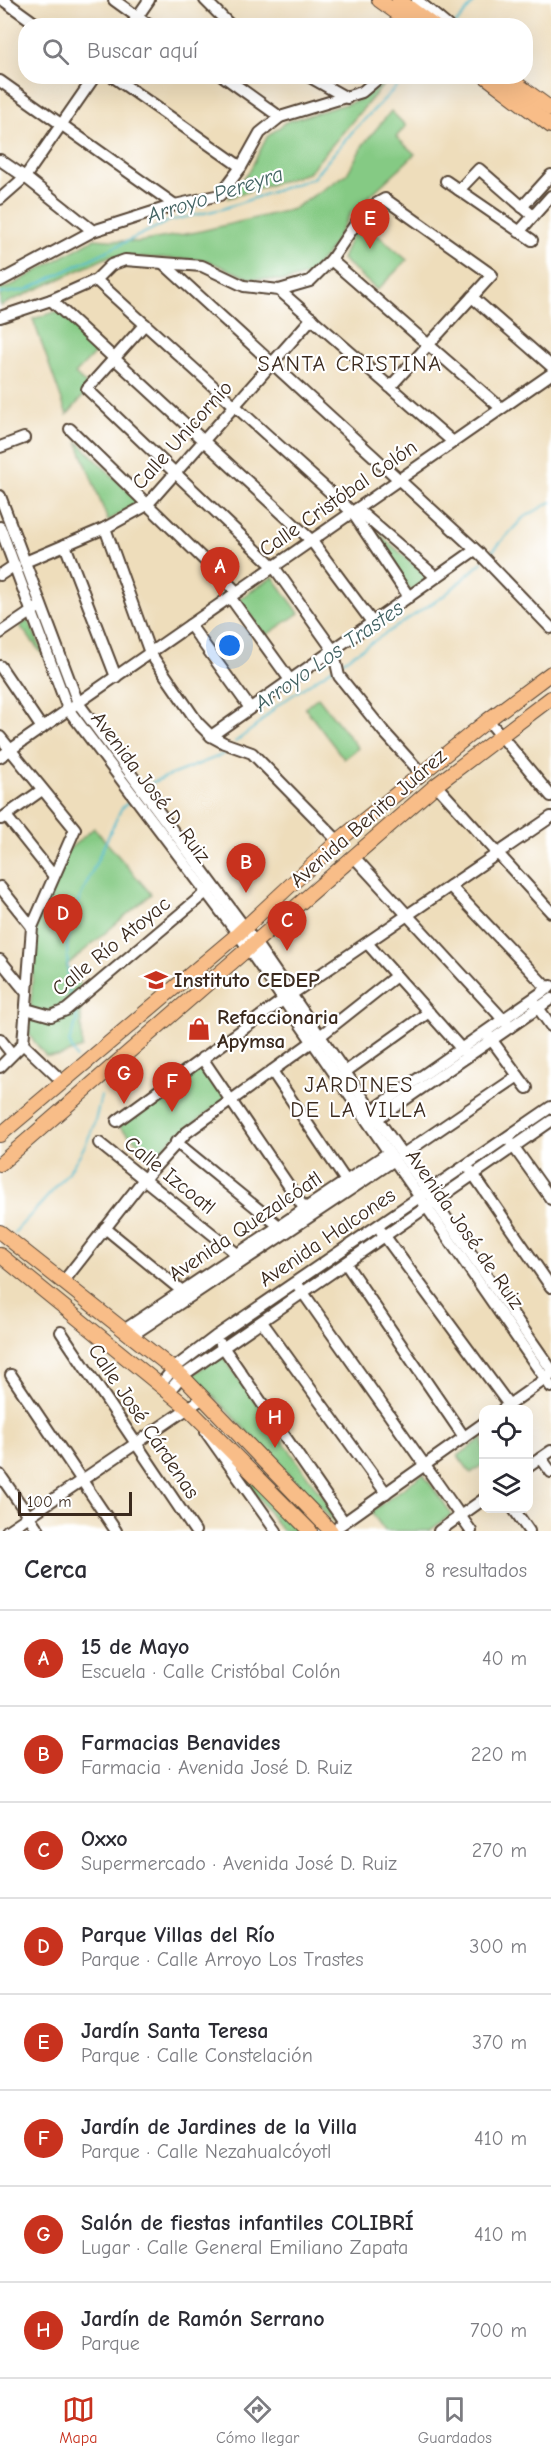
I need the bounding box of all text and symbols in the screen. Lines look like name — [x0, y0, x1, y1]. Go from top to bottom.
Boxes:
search box — [18, 18, 533, 84]
icon: search — [39, 35, 72, 68]
text: Buscar aquí — [87, 38, 198, 64]
water label: Arroyo Pereyra — [143, 161, 286, 230]
pin: E — [350, 200, 389, 249]
district label: SANTA CRISTINA — [258, 351, 442, 377]
street label: Calle Unicornio — [127, 376, 237, 494]
street label: Calle Cristóbal Colón — [255, 435, 421, 561]
pin: A — [200, 548, 240, 597]
water label: Arroyo Los Trastes — [249, 594, 409, 718]
your location — [215, 631, 244, 660]
street label: Avenida José D. Ruiz — [86, 707, 216, 867]
street label: Avenida Benito Juárez — [285, 744, 451, 892]
pin: B — [226, 844, 266, 893]
street label: Calle Río Atoyac — [47, 891, 175, 1001]
pin: D — [44, 894, 82, 944]
pin: C — [268, 902, 306, 951]
school or university icon: Instituto CEDEP — [143, 967, 169, 993]
place label: Instituto CEDEP — [174, 968, 320, 992]
place label: Refaccionaria Apymsa — [217, 1005, 339, 1053]
shop icon: Refaccionaria Apymsa — [186, 1016, 212, 1042]
pin: G — [104, 1054, 144, 1104]
pin: F — [152, 1062, 192, 1112]
district label: JARDINES DE LA VILLA — [290, 1072, 428, 1123]
street label: Calle Izcoatl — [120, 1131, 220, 1219]
street label: Avenida José de Ruiz — [401, 1145, 529, 1313]
street label: Avenida Quezalcóatl — [164, 1166, 326, 1286]
street label: Avenida Halcones — [254, 1183, 400, 1291]
street label: Calle José Cárdenas — [83, 1339, 205, 1503]
pin: H — [256, 1398, 294, 1448]
map controls — [479, 1405, 533, 1513]
button: locate — [479, 1405, 533, 1459]
button: layers — [479, 1459, 533, 1513]
scale bar — [18, 1489, 132, 1516]
text: 100 m — [27, 1493, 71, 1511]
text: Cerca — [24, 1555, 88, 1585]
text: 8 resultados — [425, 1559, 527, 1582]
text: 15 de Mayo — [81, 1634, 189, 1660]
text: A — [38, 1647, 49, 1670]
text: 40 m — [482, 1647, 527, 1670]
text: Escuela · Calle Cristóbal Colón — [81, 1660, 341, 1683]
text: Farmacias Benavides — [81, 1730, 280, 1756]
text: B — [37, 1743, 50, 1766]
text: 220 m — [471, 1743, 527, 1766]
text: Farmacia · Avenida José D. Ruiz — [81, 1756, 352, 1779]
text: Oxxo — [81, 1826, 128, 1852]
text: C — [37, 1839, 50, 1862]
text: 270 m — [472, 1839, 527, 1862]
text: Supermercado · Avenida José D. Ruiz — [81, 1852, 397, 1875]
text: Parque Villas del Río — [81, 1922, 275, 1948]
text: D — [37, 1935, 50, 1958]
text: 300 m — [469, 1935, 527, 1958]
text: Parque · Calle Arroyo Los Trastes — [81, 1948, 364, 1971]
text: Jardín Santa Teresa — [81, 2018, 268, 2044]
text: E — [38, 2031, 49, 2054]
text: 370 m — [472, 2031, 527, 2054]
text: Parque · Calle Constelación — [81, 2044, 313, 2067]
text: Jardín de Jardines de la Villa — [81, 2114, 357, 2140]
text: F — [38, 2127, 49, 2150]
text: 410 m — [474, 2127, 527, 2150]
text: Parque · Calle Nezahualcóyotl — [81, 2140, 331, 2163]
text: Salón de fiestas infantiles COLIBRÍ — [81, 2210, 414, 2236]
text: G — [36, 2223, 51, 2246]
text: 410 m — [474, 2223, 527, 2246]
text: Lugar · Calle General Emiliano Zapata — [81, 2236, 408, 2259]
text: Jardín de Ramón Serrano — [81, 2306, 325, 2332]
text: H — [36, 2319, 51, 2342]
text: 700 m — [470, 2319, 527, 2342]
text: Parque — [81, 2332, 140, 2355]
tab: Mapa — [59, 2393, 98, 2447]
tab: Cómo llegar — [216, 2393, 299, 2447]
tab: Guardados — [418, 2393, 492, 2447]

